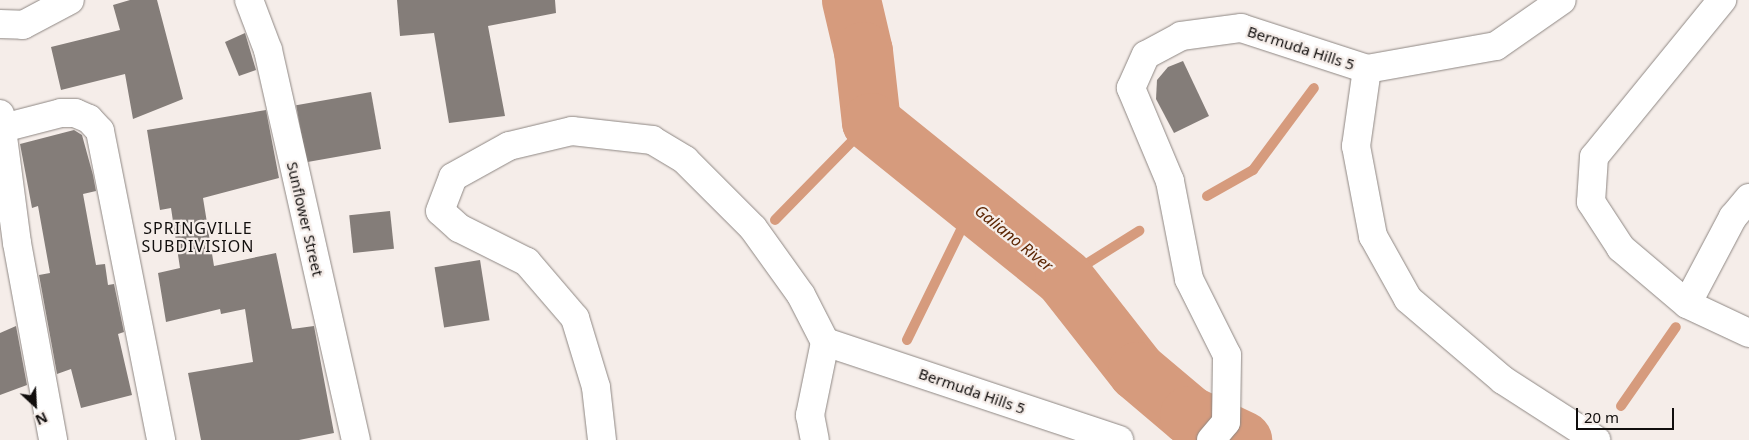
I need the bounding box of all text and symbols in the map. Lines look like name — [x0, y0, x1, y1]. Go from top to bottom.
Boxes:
street label: Bermuda Hills 5 — [1245, 22, 1357, 74]
street label: Sunflower Street — [283, 160, 327, 278]
water label: Galiano River — [971, 201, 1057, 275]
district label: SPRINGVILLE SUBDIVISION — [140, 218, 256, 256]
street label: Bermuda Hills 5 — [916, 364, 1028, 418]
north arrow — [10, 380, 60, 430]
scale bar — [1579, 398, 1676, 430]
text: 20 m — [1584, 407, 1619, 427]
text: N — [32, 408, 51, 430]

